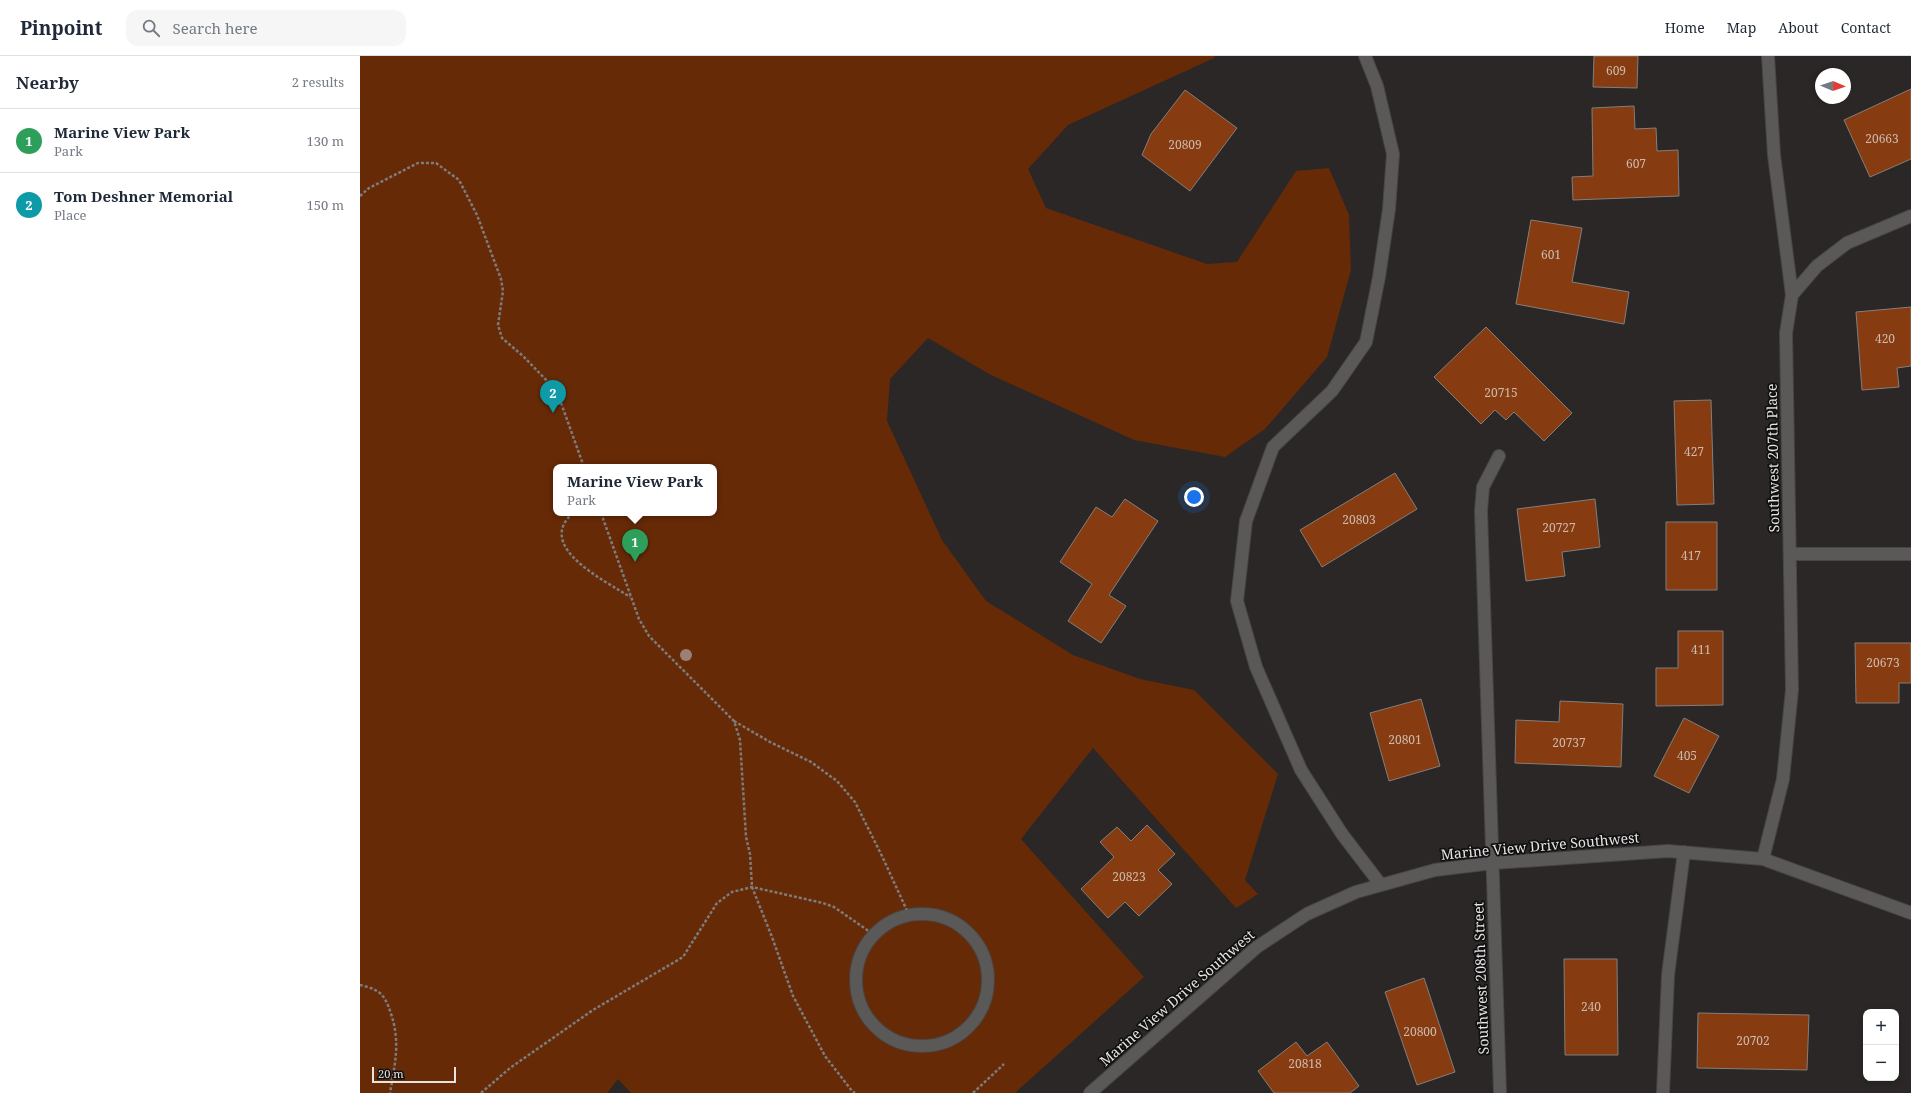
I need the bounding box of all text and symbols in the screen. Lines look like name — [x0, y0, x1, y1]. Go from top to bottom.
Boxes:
search box — [126, 10, 406, 46]
text: Pinpoint — [20, 15, 102, 41]
icon: search — [140, 17, 162, 39]
text: Search here — [172, 18, 258, 38]
text: Home — [1665, 18, 1705, 37]
text: Map — [1727, 18, 1756, 37]
text: About — [1778, 18, 1819, 37]
text: Contact — [1841, 18, 1891, 37]
house number: 609 — [1606, 62, 1626, 79]
north arrow — [1815, 68, 1851, 104]
text: Nearby — [16, 71, 79, 94]
text: 2 results — [292, 73, 344, 91]
text: Marine View Park — [54, 122, 190, 142]
house number: 20663 — [1865, 130, 1899, 147]
text: 1 — [25, 132, 33, 150]
text: 130 m — [307, 132, 344, 150]
house number: 20809 — [1168, 136, 1202, 153]
text: Park — [54, 142, 83, 160]
house number: 607 — [1626, 155, 1646, 172]
text: Tom Deshner Memorial — [54, 186, 233, 206]
text: 2 — [25, 196, 33, 214]
text: 150 m — [307, 196, 344, 214]
text: Place — [54, 206, 87, 224]
house number: 601 — [1541, 246, 1561, 263]
house number: 420 — [1875, 330, 1895, 347]
pin: 2 — [540, 380, 566, 413]
street label: Southwest 207th Place — [1762, 383, 1783, 533]
house number: 20715 — [1484, 384, 1518, 401]
house number: 427 — [1684, 443, 1704, 460]
popup — [553, 464, 717, 516]
text: Marine View Park — [567, 471, 703, 491]
your location — [1184, 487, 1204, 507]
text: Park — [567, 491, 596, 509]
house number: 20803 — [1342, 511, 1376, 528]
house number: 20727 — [1542, 519, 1576, 536]
pin: 1 — [622, 529, 648, 562]
house number: 417 — [1681, 547, 1701, 564]
house number: 411 — [1691, 641, 1711, 658]
house number: 20673 — [1866, 654, 1900, 671]
house number: 20801 — [1388, 731, 1422, 748]
house number: 20737 — [1552, 734, 1586, 751]
house number: 405 — [1677, 747, 1697, 764]
street label: Marine View Drive Southwest — [1440, 827, 1640, 864]
house number: 20823 — [1112, 868, 1146, 885]
street label: Southwest 208th Street — [1468, 901, 1493, 1055]
street label: Marine View Drive Southwest — [1095, 925, 1258, 1070]
house number: 240 — [1581, 998, 1601, 1015]
map controls — [1863, 1009, 1899, 1081]
button: + — [1863, 1009, 1899, 1045]
house number: 20800 — [1403, 1023, 1437, 1040]
house number: 20702 — [1736, 1032, 1770, 1049]
button: − — [1863, 1045, 1899, 1081]
house number: 20818 — [1288, 1055, 1322, 1072]
scale bar — [372, 1065, 456, 1084]
text: 20 m — [378, 1066, 404, 1081]

